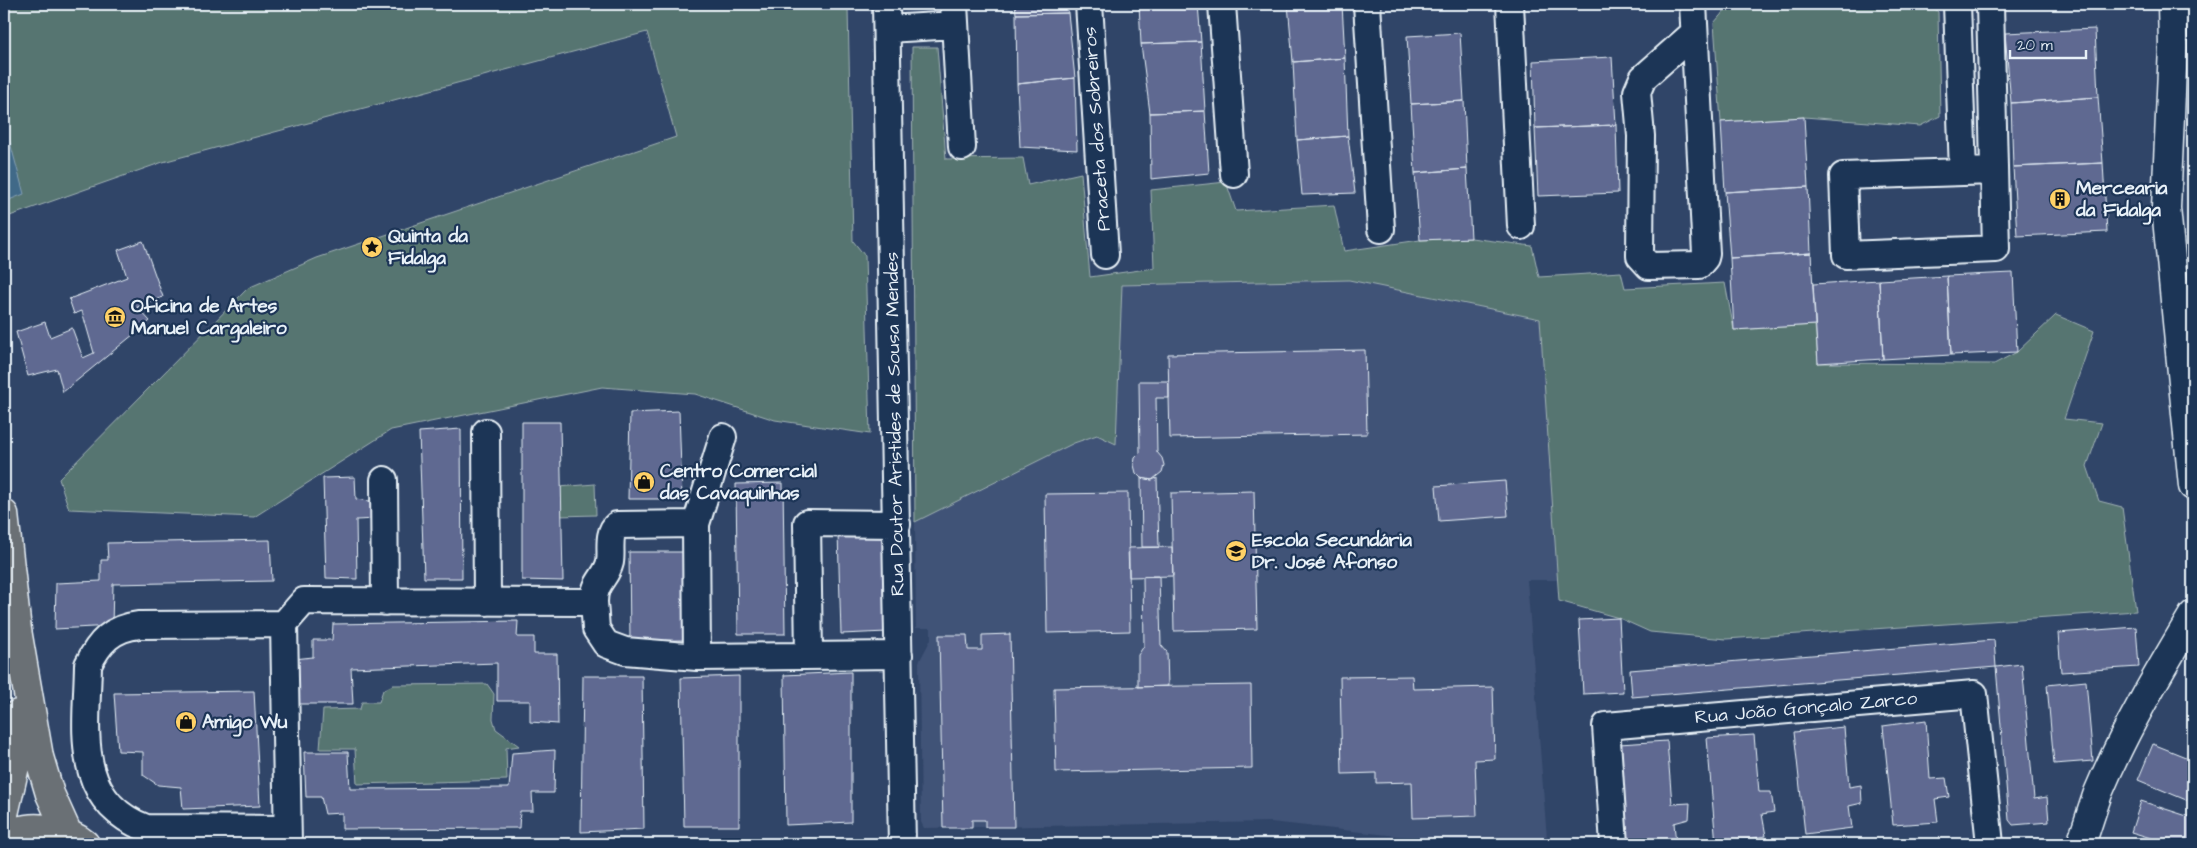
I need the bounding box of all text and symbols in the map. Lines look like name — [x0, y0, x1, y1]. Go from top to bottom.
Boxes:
street label: Praceta dos Sobreiros — [1076, 26, 1118, 232]
scale bar — [2010, 28, 2086, 60]
text: 20 m — [2017, 35, 2053, 56]
place label: Mercearia da Fidalga — [2075, 175, 2168, 225]
building icon: Mercearia da Fidalga — [2048, 187, 2072, 211]
place label: Quinta da Fidalga — [388, 223, 468, 273]
place icon: Quinta da Fidalga — [360, 235, 384, 259]
street label: Rua Doutor Aristides de Sousa Mendes — [878, 252, 912, 596]
place label: Oficina de Artes Manuel Cargaleiro — [131, 293, 287, 343]
museum icon: Oficina de Artes Manuel Cargaleiro — [103, 305, 127, 329]
place label: Centro Comercial das Cavaquinhas — [659, 458, 817, 507]
shop icon: Centro Comercial das Cavaquinhas — [632, 470, 656, 494]
place label: Escola Secundária Dr. José Afonso — [1252, 527, 1412, 576]
school or university icon: Escola Secundária Dr. José Afonso — [1224, 539, 1248, 563]
street label: Rua João Gonçalo Zarco — [1694, 685, 1919, 731]
place label: Amigo Wu — [202, 709, 288, 737]
shop icon: Amigo Wu — [174, 710, 198, 734]

